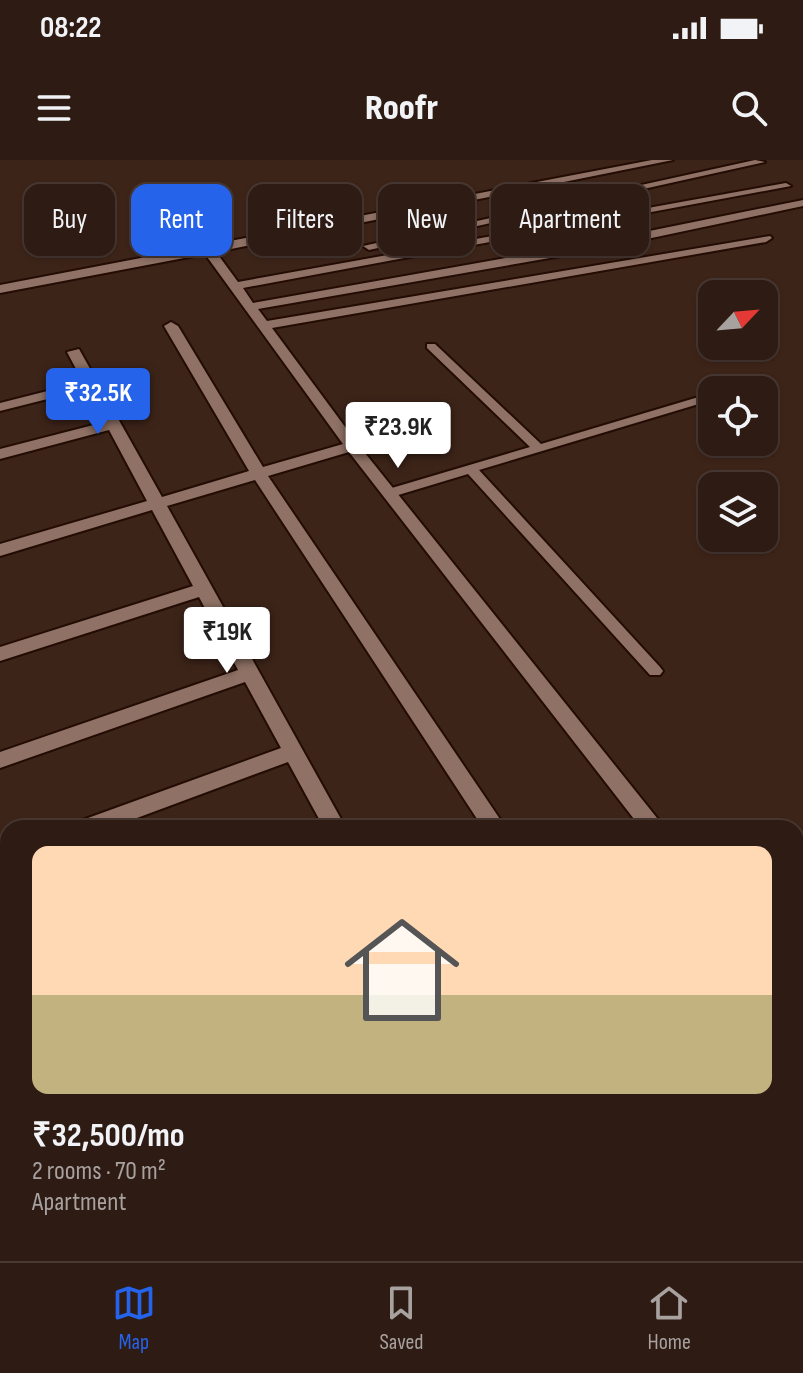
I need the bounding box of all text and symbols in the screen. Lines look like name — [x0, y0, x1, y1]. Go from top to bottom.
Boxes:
text: 08:22 — [40, 10, 101, 46]
icon: menu — [32, 86, 76, 130]
icon: search — [727, 86, 771, 130]
text: Roofr — [365, 87, 438, 130]
chip: Buy — [24, 184, 115, 256]
chip: Rent — [131, 184, 232, 256]
chip: Filters — [248, 184, 362, 256]
chip: New — [378, 184, 475, 256]
chip: Apartment — [491, 184, 649, 256]
north arrow — [698, 280, 778, 360]
map controls — [698, 280, 778, 552]
pin: ₹32.5K — [33, 368, 163, 436]
button: locate — [698, 376, 778, 456]
text: ₹32.5K — [64, 378, 132, 409]
pin: ₹23.9K — [333, 402, 463, 470]
text: ₹23.9K — [364, 412, 432, 443]
button: layers — [698, 472, 778, 552]
pin: ₹19K — [180, 607, 274, 675]
text: ₹19K — [202, 617, 252, 648]
icon: home — [330, 898, 474, 1042]
text: ₹32,500/mo — [32, 1115, 185, 1156]
text: 2 rooms · 70 m² — [32, 1156, 166, 1187]
text: Apartment — [32, 1187, 126, 1218]
tab: Map — [112, 1281, 156, 1356]
tab: Saved — [379, 1281, 424, 1356]
tab: Home — [647, 1281, 691, 1356]

